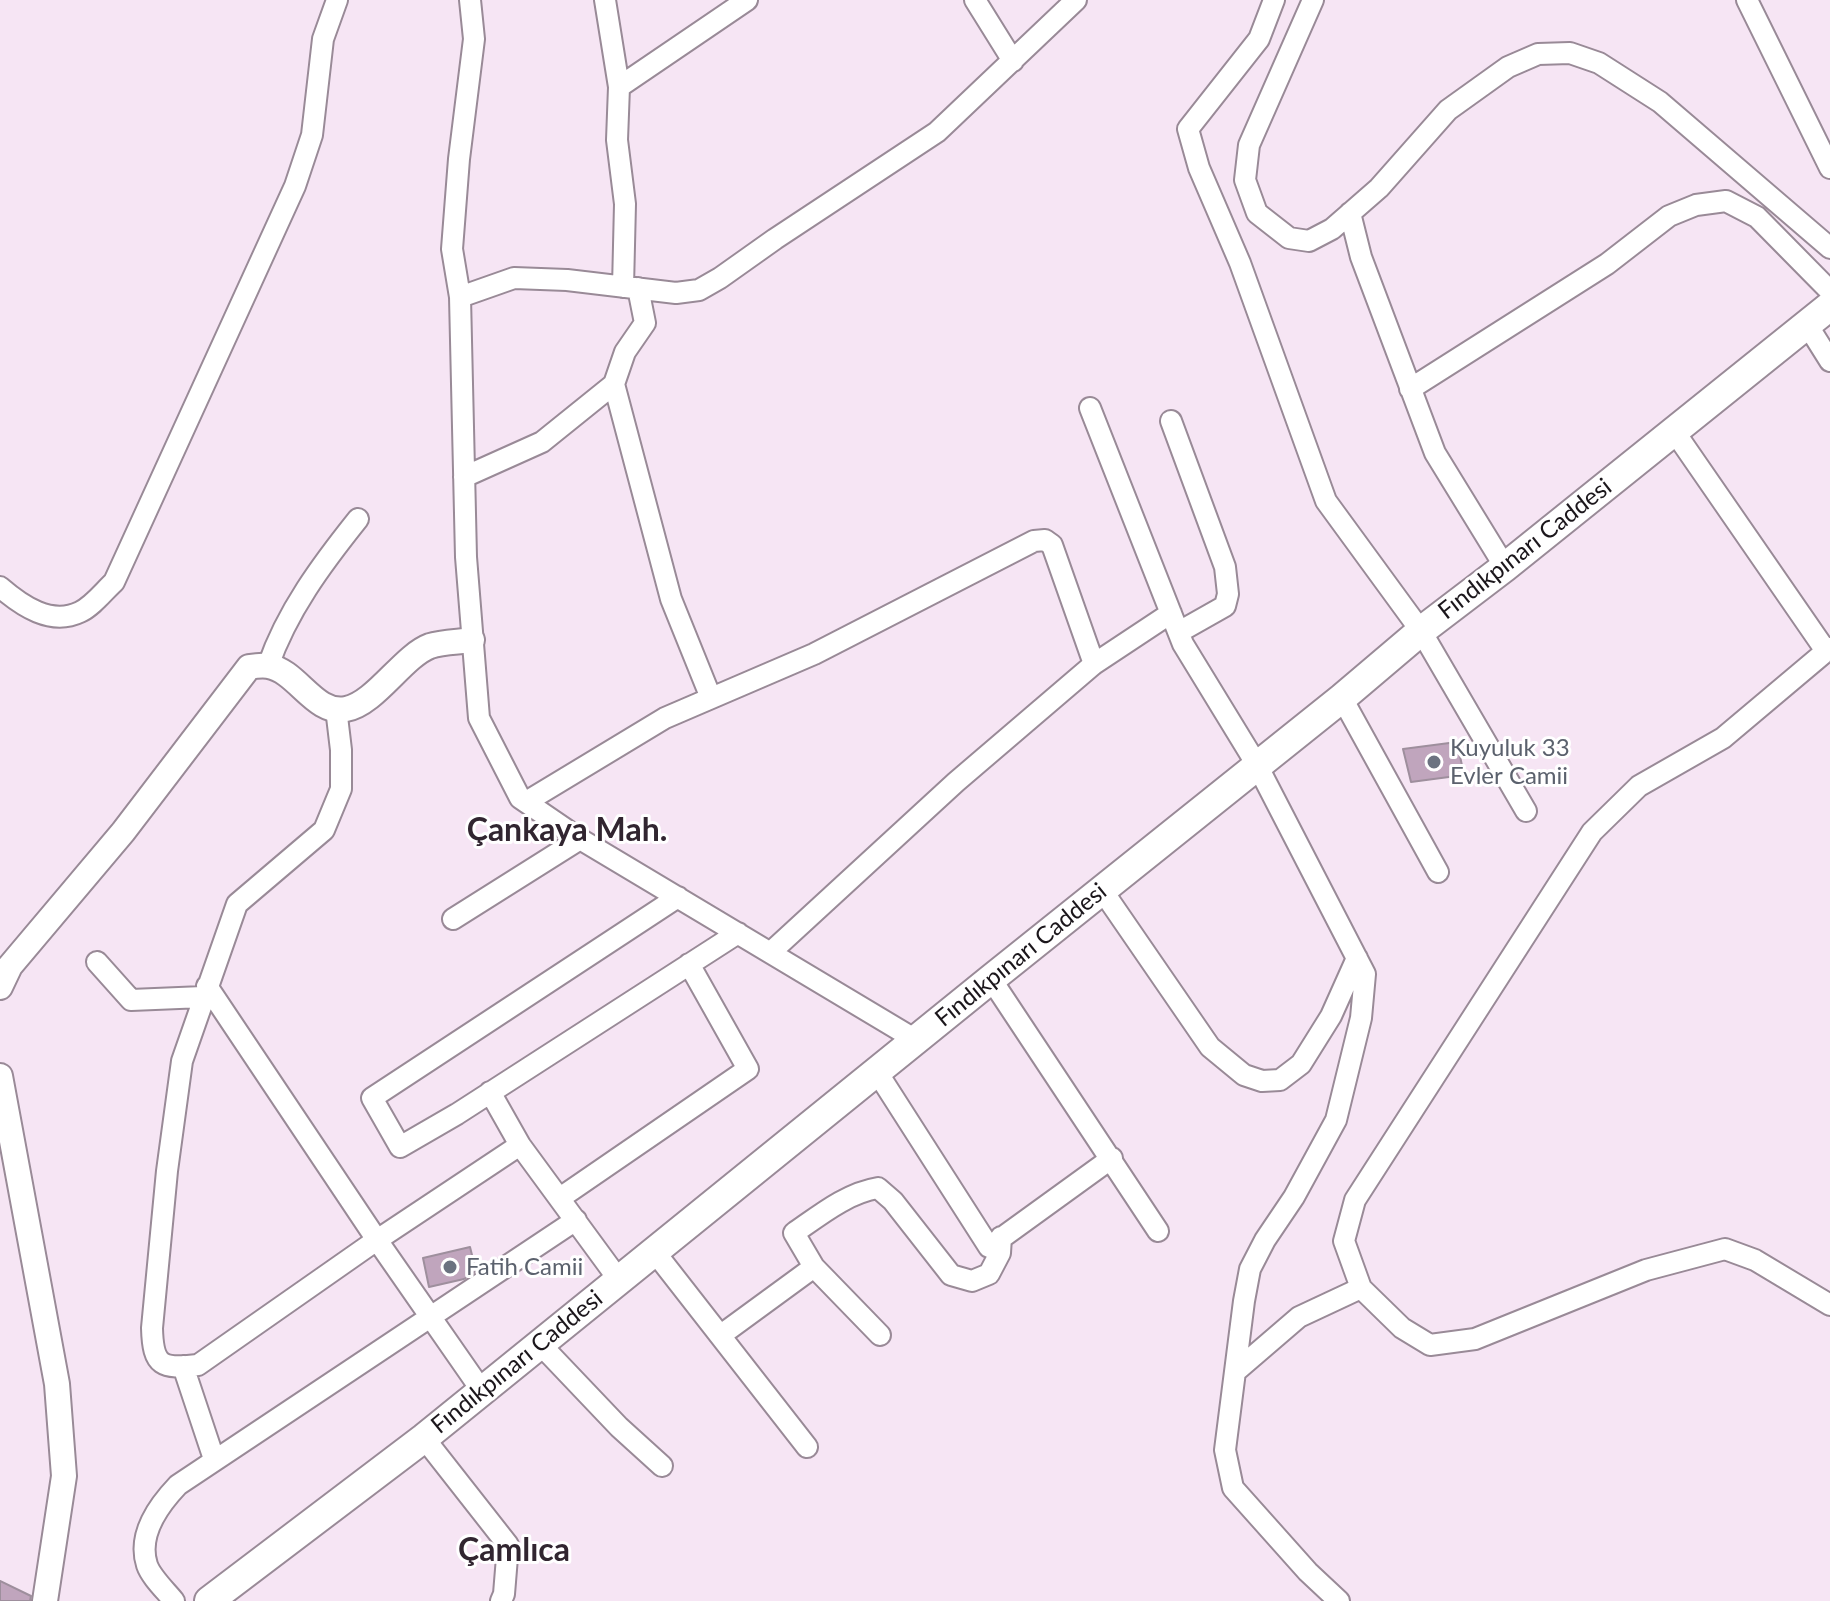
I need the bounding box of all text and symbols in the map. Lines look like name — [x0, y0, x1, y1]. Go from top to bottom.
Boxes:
street label: Fındıkpınarı Caddesi — [1433, 472, 1617, 626]
place label: Kuyuluk 33 Evler Camii — [1450, 734, 1570, 790]
marker: Kuyuluk 33 Evler Camii — [1425, 753, 1443, 771]
district label: Çankaya Mah. — [467, 812, 667, 850]
street label: Fındıkpınarı Caddesi — [930, 877, 1112, 1033]
place label: Fatih Camii — [466, 1253, 583, 1281]
marker: Fatih Camii — [441, 1258, 459, 1276]
street label: Fındıkpınarı Caddesi — [426, 1284, 608, 1440]
district label: Çamlıca — [458, 1532, 570, 1570]

